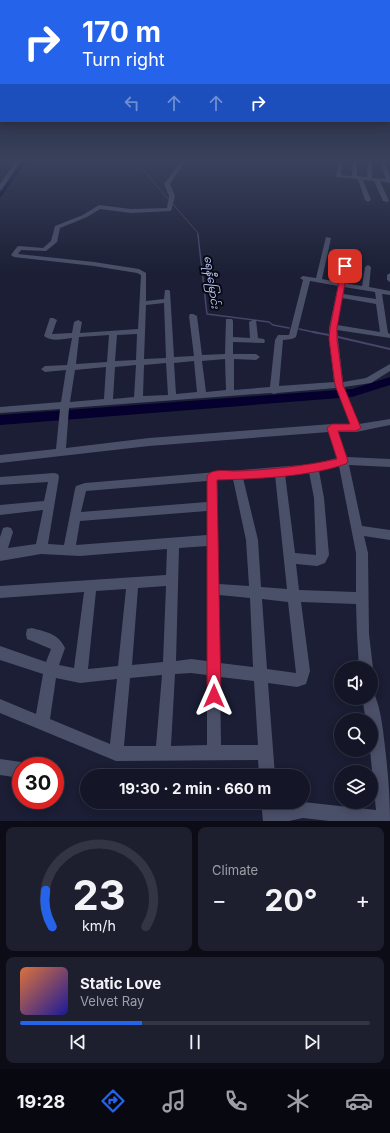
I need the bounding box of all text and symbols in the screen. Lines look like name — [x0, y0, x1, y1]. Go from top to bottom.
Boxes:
text: 170 m — [82, 15, 161, 49]
icon: right — [16, 16, 68, 68]
text: Turn right — [82, 49, 165, 70]
icon: left — [121, 92, 143, 114]
icon: ahead — [163, 92, 185, 114]
icon: ahead — [205, 92, 227, 114]
icon: right — [247, 92, 269, 114]
pin — [328, 249, 362, 283]
water label: ရေနီမြောင်း — [198, 254, 224, 311]
icon: arrive — [334, 255, 356, 277]
map controls — [334, 661, 378, 809]
button: sound — [334, 661, 378, 705]
position arrow — [193, 675, 235, 717]
button: search — [334, 713, 378, 757]
speed limit sign: 30 — [12, 757, 64, 809]
button: layers — [334, 765, 378, 809]
text: 19:30 · 2 min · 660 m — [119, 779, 271, 798]
text: Climate — [212, 862, 258, 878]
text: 23 — [72, 870, 126, 920]
text: 20° — [265, 882, 317, 918]
text: − — [212, 887, 227, 913]
text: + — [355, 887, 370, 913]
text: km/h — [82, 917, 116, 934]
text: Static Love — [80, 974, 161, 993]
text: Velvet Ray — [80, 993, 144, 1009]
icon: previous — [67, 1031, 89, 1053]
icon: pause — [184, 1031, 206, 1053]
icon: next — [301, 1031, 323, 1053]
icon: directions — [99, 1087, 127, 1115]
icon: music — [160, 1087, 188, 1115]
icon: phone — [222, 1087, 250, 1115]
icon: climate — [284, 1087, 312, 1115]
icon: car — [345, 1087, 373, 1115]
text: 19:28 — [17, 1091, 65, 1112]

